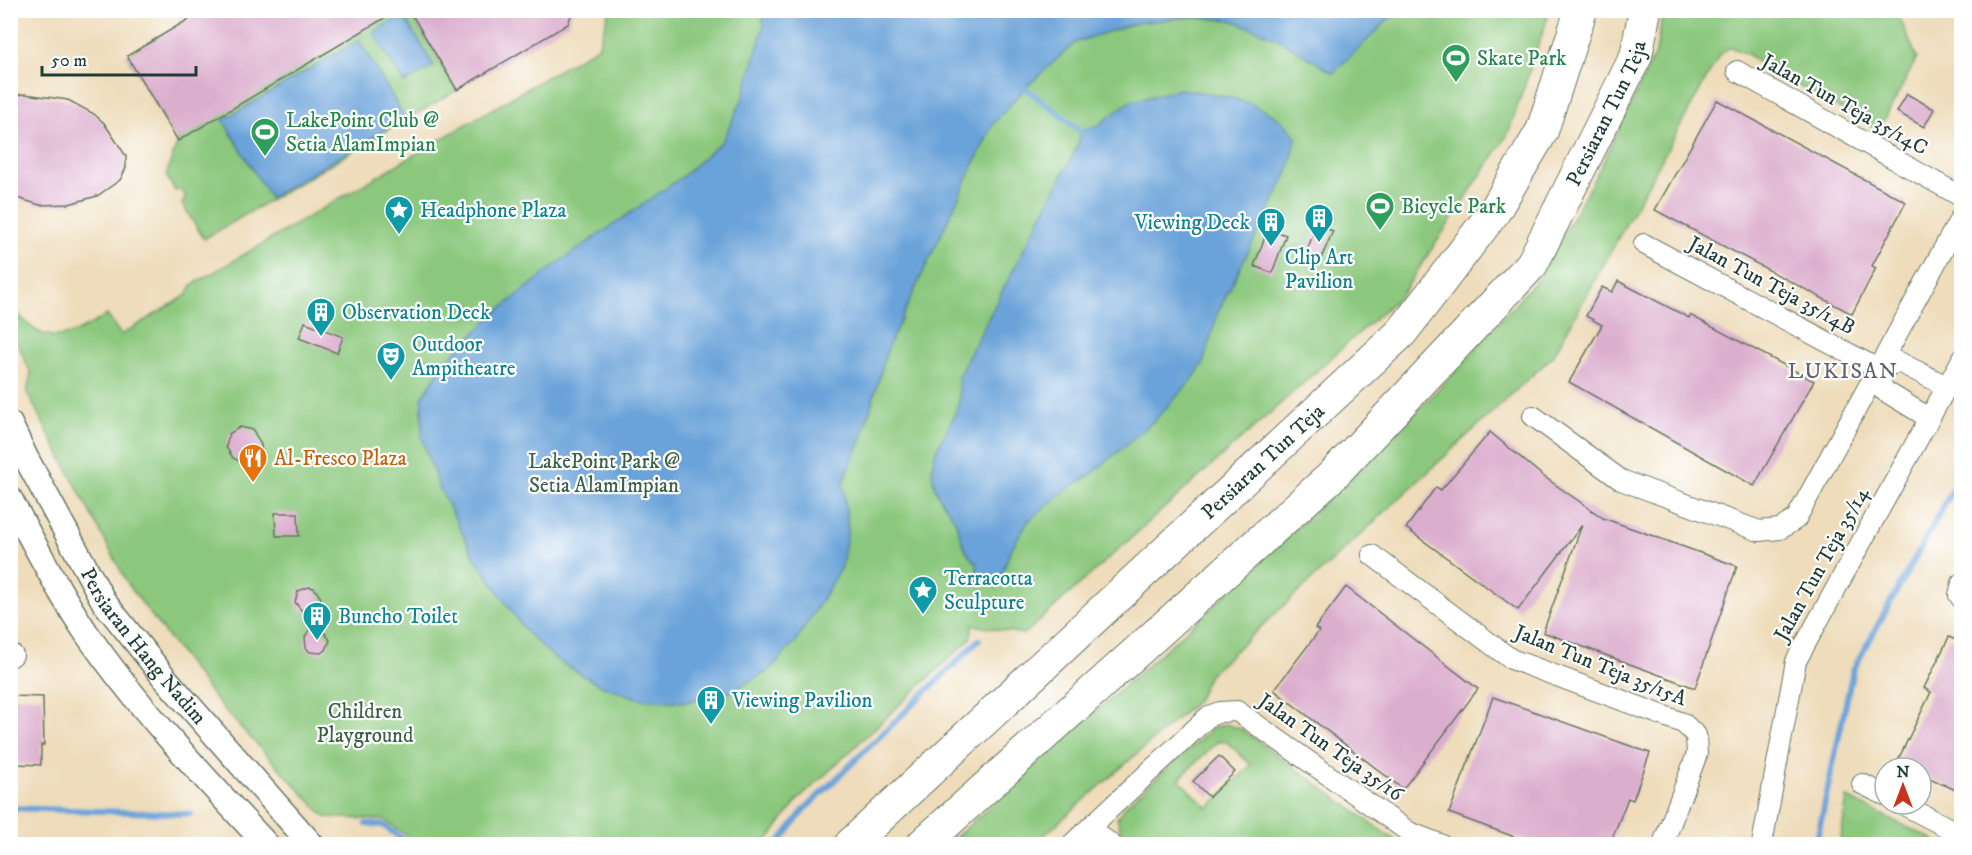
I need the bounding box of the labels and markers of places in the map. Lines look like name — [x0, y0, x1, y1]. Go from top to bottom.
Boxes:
sports icon: Skate Park — [1440, 42, 1472, 84]
place label: Skate Park — [1477, 46, 1567, 72]
place label: LakePoint Club @ Setia AlamImpian — [286, 108, 439, 158]
sports icon: LakePoint Club @ Setia AlamImpian — [249, 116, 281, 158]
sports icon: Bicycle Park — [1364, 190, 1396, 232]
place icon: Headphone Plaza — [383, 194, 415, 236]
place label: Bicycle Park — [1401, 194, 1507, 220]
place label: Headphone Plaza — [420, 198, 567, 224]
building icon: Clip Art Pavilion — [1303, 202, 1335, 244]
building icon: Viewing Deck — [1255, 206, 1287, 248]
place label: Viewing Deck — [1133, 210, 1251, 236]
place label: Clip Art Pavilion — [1285, 245, 1354, 295]
building icon: Observation Deck — [305, 296, 337, 338]
place label: Observation Deck — [342, 300, 491, 326]
place label: Outdoor Ampitheatre — [412, 332, 516, 382]
theatre icon: Outdoor Ampitheatre — [375, 340, 407, 382]
restaurant icon: Al-Fresco Plaza — [237, 442, 269, 484]
place label: Al-Fresco Plaza — [274, 446, 407, 472]
place label: Terracotta Sculpture — [944, 566, 1033, 616]
place icon: Terracotta Sculpture — [907, 574, 939, 616]
building icon: Buncho Toilet — [301, 600, 333, 642]
place label: Buncho Toilet — [338, 604, 458, 630]
building icon: Viewing Pavilion — [695, 684, 727, 726]
place label: Viewing Pavilion — [731, 688, 872, 714]

